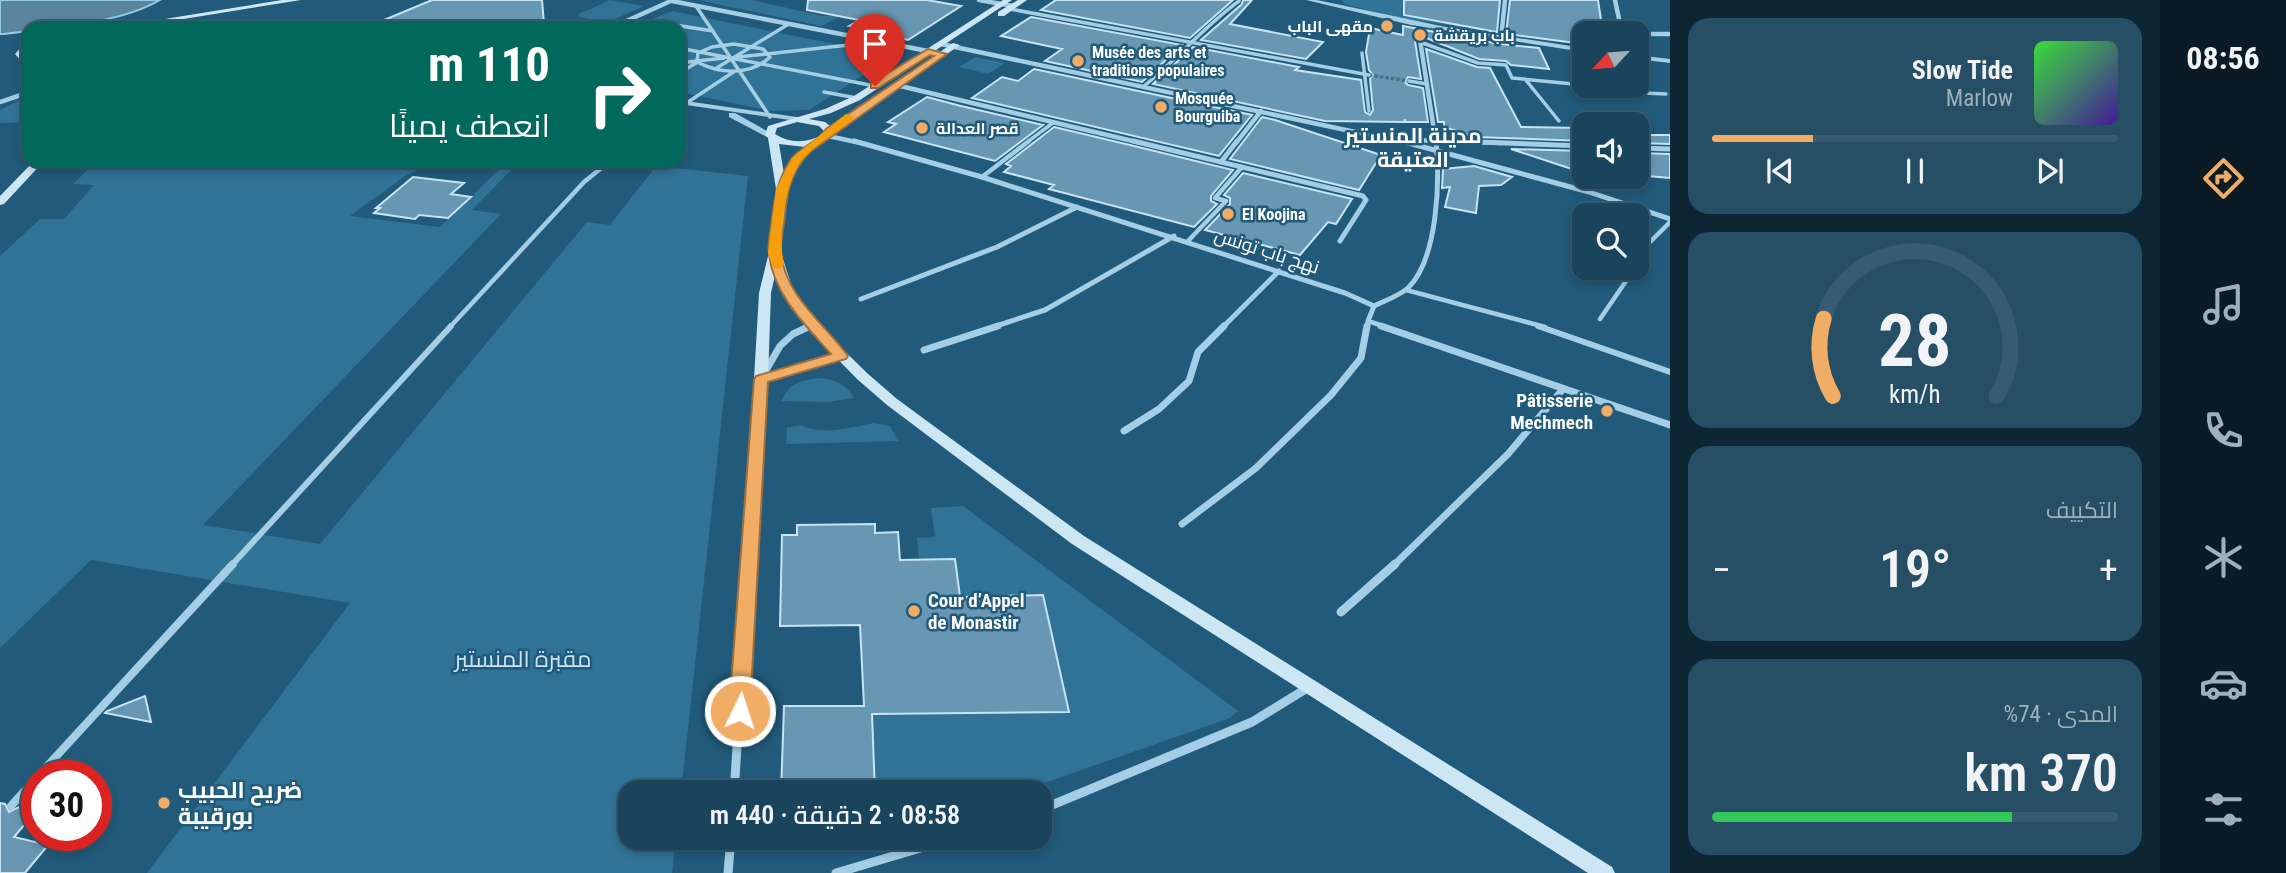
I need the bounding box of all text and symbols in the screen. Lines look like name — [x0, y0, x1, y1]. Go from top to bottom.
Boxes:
pin — [845, 14, 905, 86]
place label: مقهى الباب — [1288, 17, 1373, 36]
marker: مقهى الباب — [1379, 18, 1395, 34]
north arrow — [1572, 21, 1648, 98]
map controls — [1572, 21, 1649, 280]
icon: arrive — [856, 25, 894, 63]
place label: باب بريقشة — [1434, 26, 1515, 45]
marker: باب بريقشة — [1412, 27, 1428, 43]
text: 110 m — [428, 36, 550, 93]
text: 08:56 — [2186, 39, 2260, 77]
place label: Musée des arts et traditions populaires — [1092, 43, 1225, 80]
icon: right — [574, 49, 665, 140]
marker: Musée des arts et traditions populaires — [1070, 53, 1086, 69]
text: Slow Tide — [1912, 55, 2013, 85]
text: Marlow — [1946, 85, 2013, 112]
place label: Mosquée Bourguiba — [1175, 89, 1241, 126]
marker: Mosquée Bourguiba — [1153, 99, 1169, 115]
text: انعطف يمينًا — [389, 107, 550, 145]
button: sound — [1572, 112, 1649, 189]
place label: قصر العدالة — [936, 119, 1018, 138]
marker: قصر العدالة — [914, 120, 930, 136]
district label: مدينة المنستير العتيقة — [1343, 124, 1482, 172]
icon: previous — [1761, 152, 1799, 190]
icon: pause — [1896, 152, 1934, 190]
icon: next — [2031, 152, 2069, 190]
icon: directions — [2199, 154, 2248, 203]
button: search — [1572, 203, 1649, 280]
place label: El Koojina — [1242, 205, 1306, 224]
marker: El Koojina — [1220, 206, 1236, 222]
street label: نهج باب تونس — [1211, 223, 1322, 281]
icon: music — [2199, 280, 2248, 329]
text: 28 — [1878, 298, 1952, 384]
text: km/h — [1889, 379, 1941, 408]
place label: Pâtisserie Mechmech — [1510, 389, 1593, 434]
marker: Pâtisserie Mechmech — [1599, 403, 1615, 419]
icon: phone — [2199, 406, 2248, 455]
text: التكييف — [2046, 497, 2118, 524]
icon: climate — [2199, 533, 2248, 582]
text: 19° — [1879, 539, 1951, 600]
text: − — [1712, 548, 1731, 592]
text: + — [2099, 548, 2118, 592]
place label: Cour d’Appel de Monastir — [928, 589, 1024, 634]
marker: Cour d’Appel de Monastir — [906, 603, 922, 619]
park label: مقبرة المنستير — [453, 646, 591, 673]
icon: car — [2199, 659, 2248, 708]
position arrow — [703, 674, 777, 748]
text: المدى · 74% — [2004, 701, 2118, 728]
text: 370 km — [1964, 743, 2118, 804]
speed limit sign: 30 — [21, 760, 112, 851]
place label: ضريح الحبيب بورقيبة — [178, 777, 302, 830]
icon: filters — [2199, 785, 2248, 834]
marker: ضريح الحبيب بورقيبة — [156, 795, 172, 811]
text: 08:58 · 2 دقيقة · 440 m — [710, 800, 960, 830]

